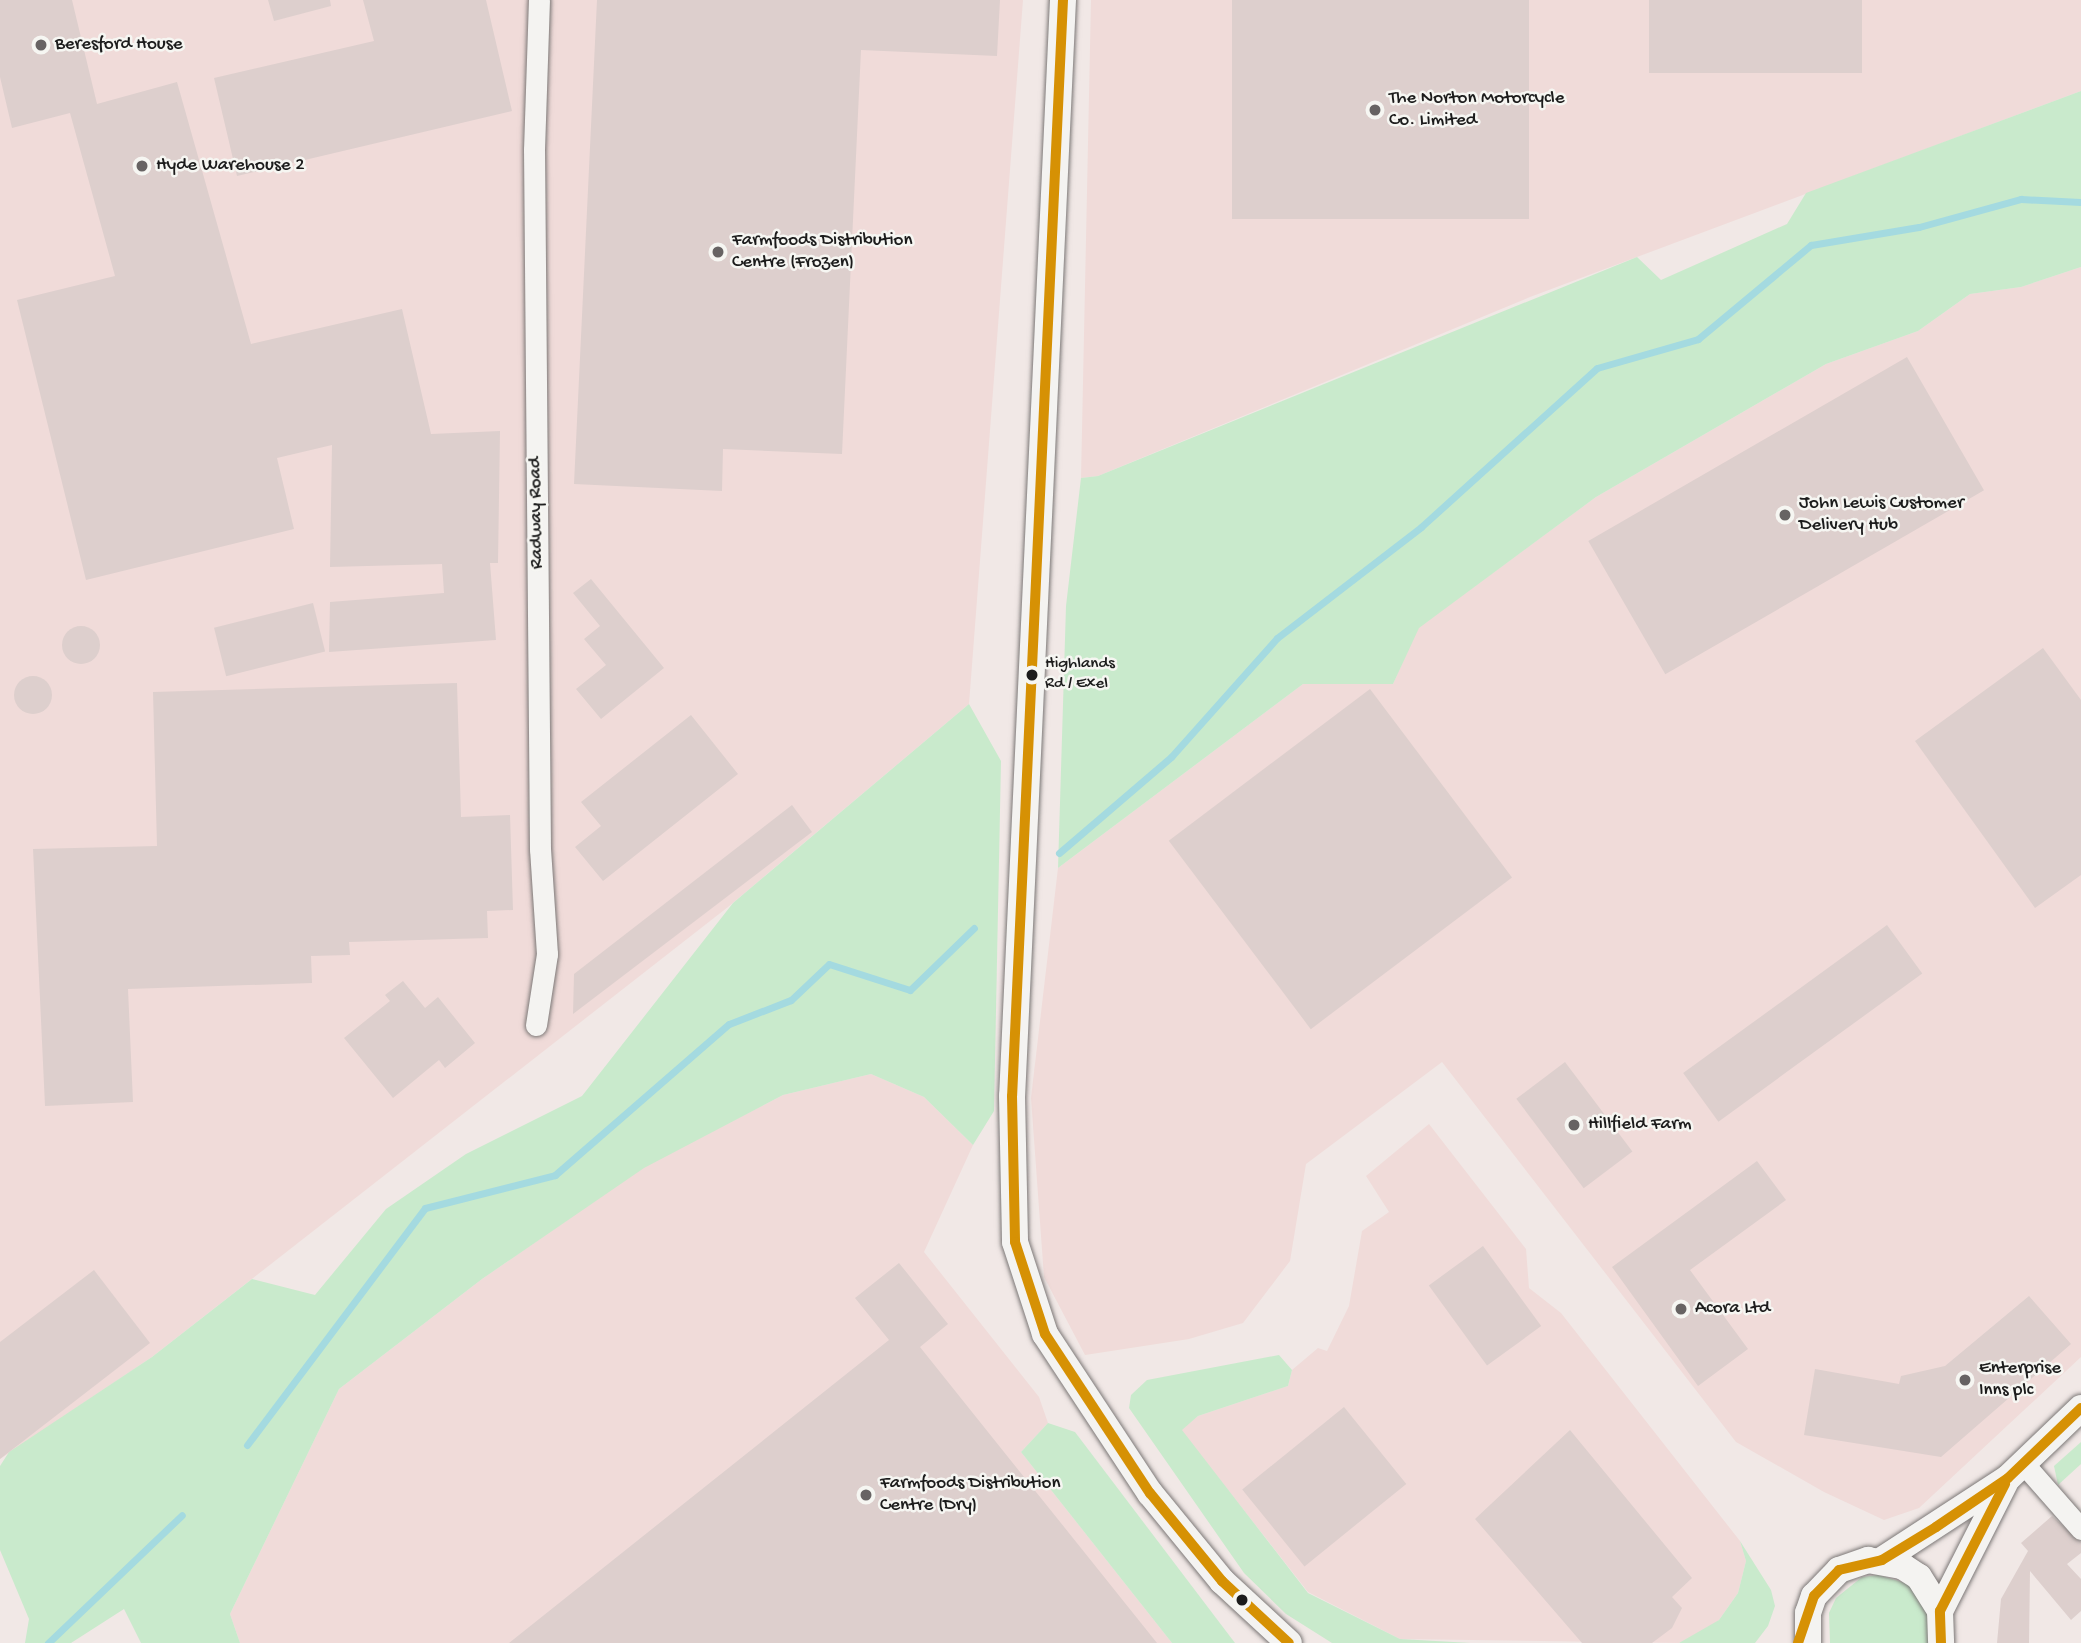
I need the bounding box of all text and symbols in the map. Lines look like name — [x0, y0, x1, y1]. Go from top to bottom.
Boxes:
place label: Beresford House — [55, 34, 183, 56]
marker: Beresford House — [33, 37, 49, 53]
place label: The Norton Motorcycle Co. Limited — [1389, 88, 1565, 132]
marker: The Norton Motorcycle Co. Limited — [1367, 102, 1383, 118]
place label: Hyde Warehouse 2 — [156, 155, 304, 177]
marker: Hyde Warehouse 2 — [134, 158, 150, 174]
place label: Farmfoods Distribution Centre (Frozen) — [732, 230, 912, 274]
marker: Farmfoods Distribution Centre (Frozen) — [710, 244, 726, 260]
street label: Radway Road — [525, 457, 549, 569]
place label: John Lewis Customer Delivery Hub — [1799, 493, 1964, 537]
marker: John Lewis Customer Delivery Hub — [1777, 507, 1793, 523]
place label: Highlands Rd / Exel — [1045, 655, 1115, 695]
marker: Highlands Rd / Exel — [1025, 668, 1039, 682]
place label: Hillfield Farm — [1588, 1114, 1691, 1136]
marker: Hillfield Farm — [1566, 1117, 1582, 1133]
place label: Acora Ltd — [1695, 1298, 1770, 1320]
marker: Acora Ltd — [1673, 1301, 1689, 1317]
place label: Enterprise Inns plc — [1979, 1358, 2061, 1402]
marker: Enterprise Inns plc — [1957, 1372, 1973, 1388]
place label: Farmfoods Distribution Centre (Dry) — [880, 1473, 1060, 1517]
marker: Farmfoods Distribution Centre (Dry) — [858, 1487, 874, 1503]
unlabelled marker — [1235, 1593, 1249, 1607]

